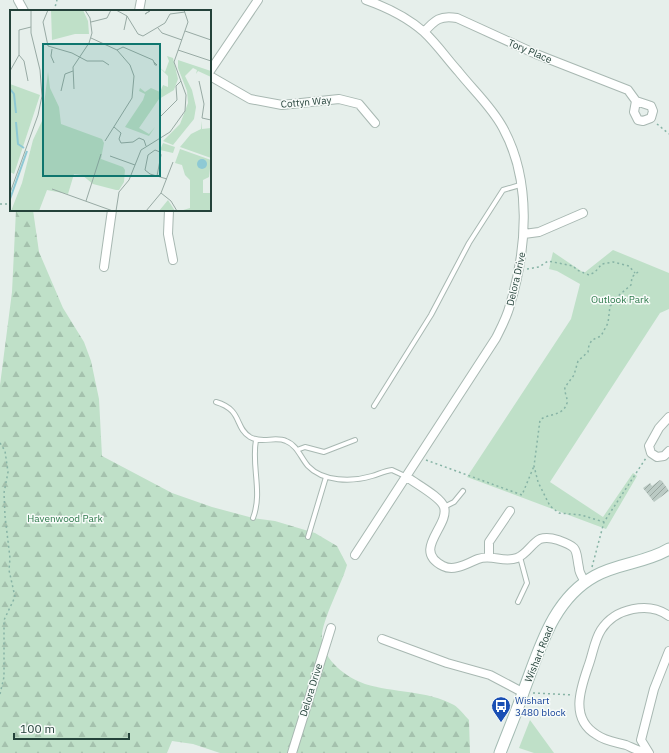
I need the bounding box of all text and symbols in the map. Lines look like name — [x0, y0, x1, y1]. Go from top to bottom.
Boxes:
inset map — [10, 10, 211, 211]
street label: Tory Place — [506, 36, 554, 66]
street label: Cottyn Way — [280, 93, 332, 111]
street label: Delora Drive — [503, 250, 529, 307]
park label: Outlook Park — [591, 293, 650, 306]
park label: Havenwood Park — [27, 512, 103, 525]
street label: Wishart Road — [522, 624, 556, 684]
street label: Delora Drive — [297, 661, 325, 718]
place label: Wishart 3480 block — [515, 694, 567, 719]
bus stop icon: Wishart 3480 block — [490, 695, 512, 723]
scale bar — [14, 715, 129, 741]
text: 100 m — [20, 721, 55, 736]

